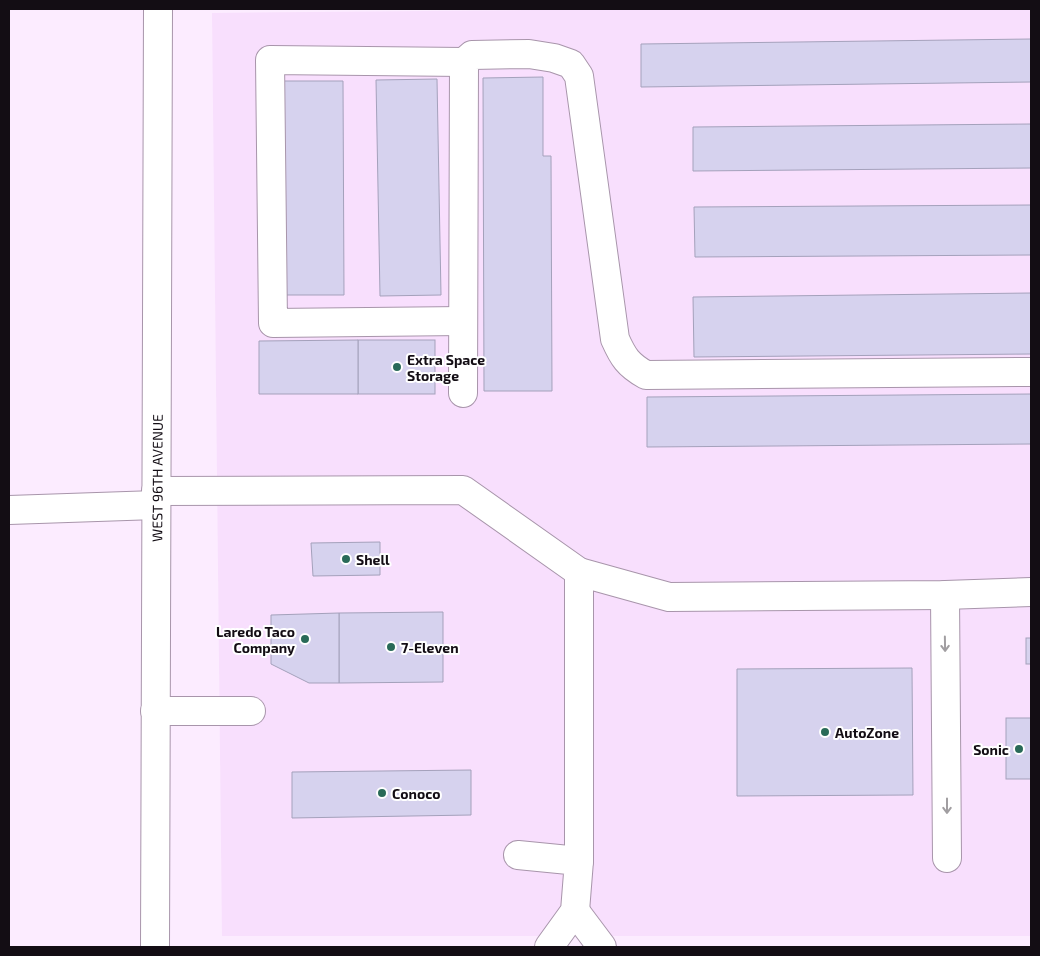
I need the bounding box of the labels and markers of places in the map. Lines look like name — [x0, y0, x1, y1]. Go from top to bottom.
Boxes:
place label: Extra Space Storage — [407, 351, 485, 384]
marker: Extra Space Storage — [391, 361, 403, 373]
place label: Shell — [356, 551, 390, 568]
marker: Shell — [340, 553, 352, 565]
place label: Laredo Taco Company — [216, 623, 295, 656]
marker: Laredo Taco Company — [299, 633, 311, 645]
place label: 7-Eleven — [401, 639, 459, 656]
marker: 7-Eleven — [385, 641, 397, 653]
place label: AutoZone — [835, 724, 899, 741]
marker: AutoZone — [819, 726, 831, 738]
place label: Sonic — [973, 741, 1009, 758]
marker: Sonic — [1013, 743, 1025, 755]
place label: Conoco — [392, 785, 440, 802]
marker: Conoco — [376, 787, 388, 799]

